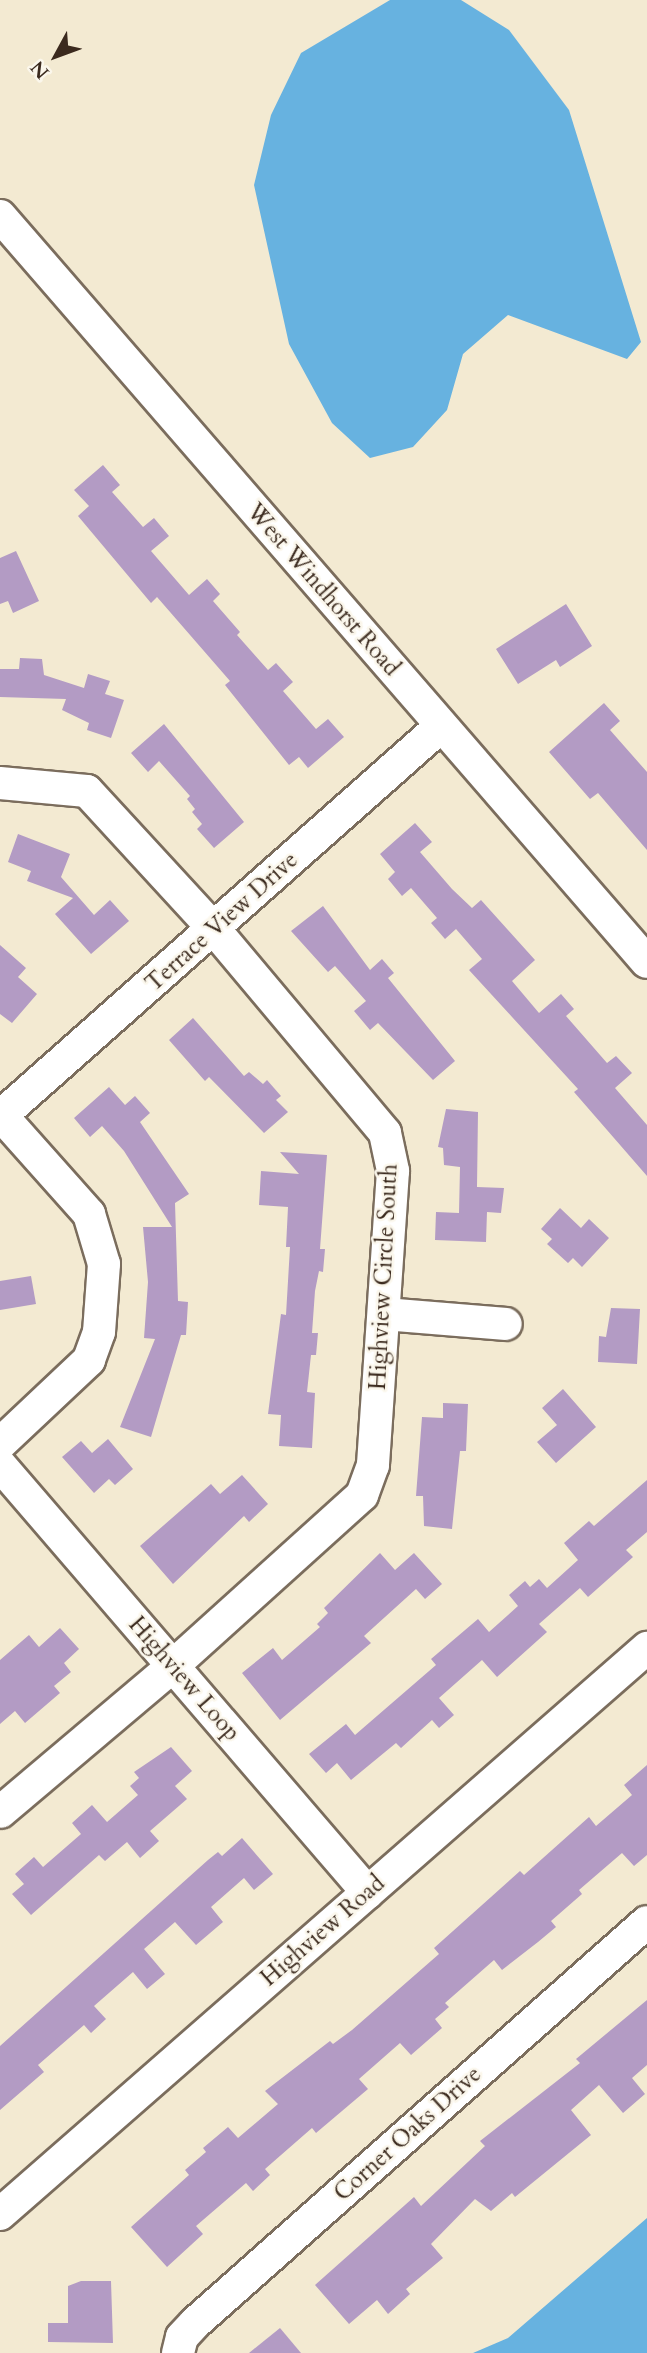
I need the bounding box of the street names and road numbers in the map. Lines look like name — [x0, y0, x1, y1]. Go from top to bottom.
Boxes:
street label: West Windhorst Road — [241, 498, 405, 682]
street label: Terrace View Drive — [140, 846, 304, 998]
street label: Highview Circle South — [364, 1163, 404, 1391]
street label: Highview Loop — [123, 1611, 245, 1747]
street label: Highview Road — [255, 1870, 391, 1992]
street label: Corner Oaks Drive — [329, 2061, 487, 2207]

